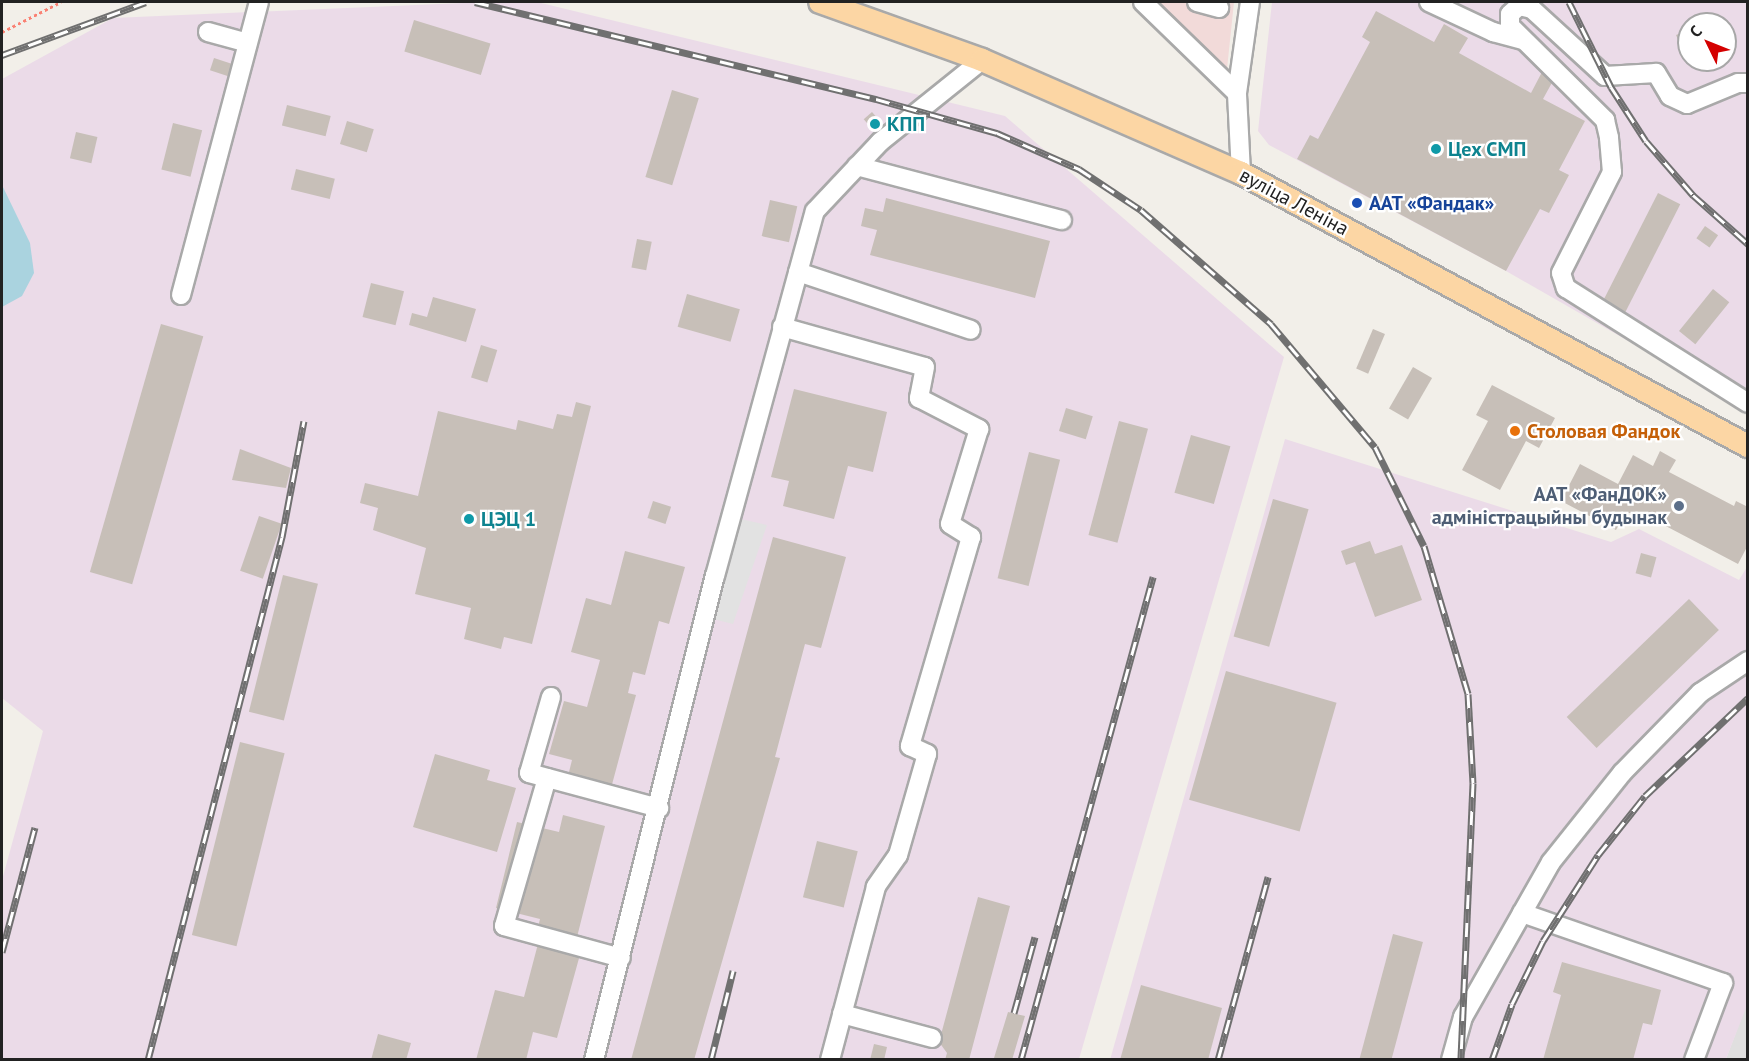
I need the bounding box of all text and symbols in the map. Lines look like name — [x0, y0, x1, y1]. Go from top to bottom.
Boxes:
north arrow — [1677, 12, 1737, 72]
text: С — [1685, 21, 1706, 41]
place label: КПП — [887, 112, 925, 136]
marker: КПП — [868, 117, 882, 131]
place label: Цех СМП — [1448, 137, 1527, 161]
marker: Цех СМП — [1429, 142, 1443, 156]
street label: вуліца Леніна — [1235, 163, 1353, 241]
place label: ААТ «Фандак» — [1369, 191, 1495, 215]
marker: ААТ «Фандак» — [1350, 196, 1364, 210]
place label: Столовая Фандок — [1527, 419, 1680, 443]
marker: Столовая Фандок — [1508, 424, 1522, 438]
place label: ААТ «ФанДОК» адміністрацыйны будынак — [1432, 482, 1667, 529]
marker: ААТ «ФанДОК» адміністрацыйны будынак — [1672, 499, 1686, 513]
place label: ЦЭЦ 1 — [481, 507, 536, 531]
marker: ЦЭЦ 1 — [462, 512, 476, 526]

